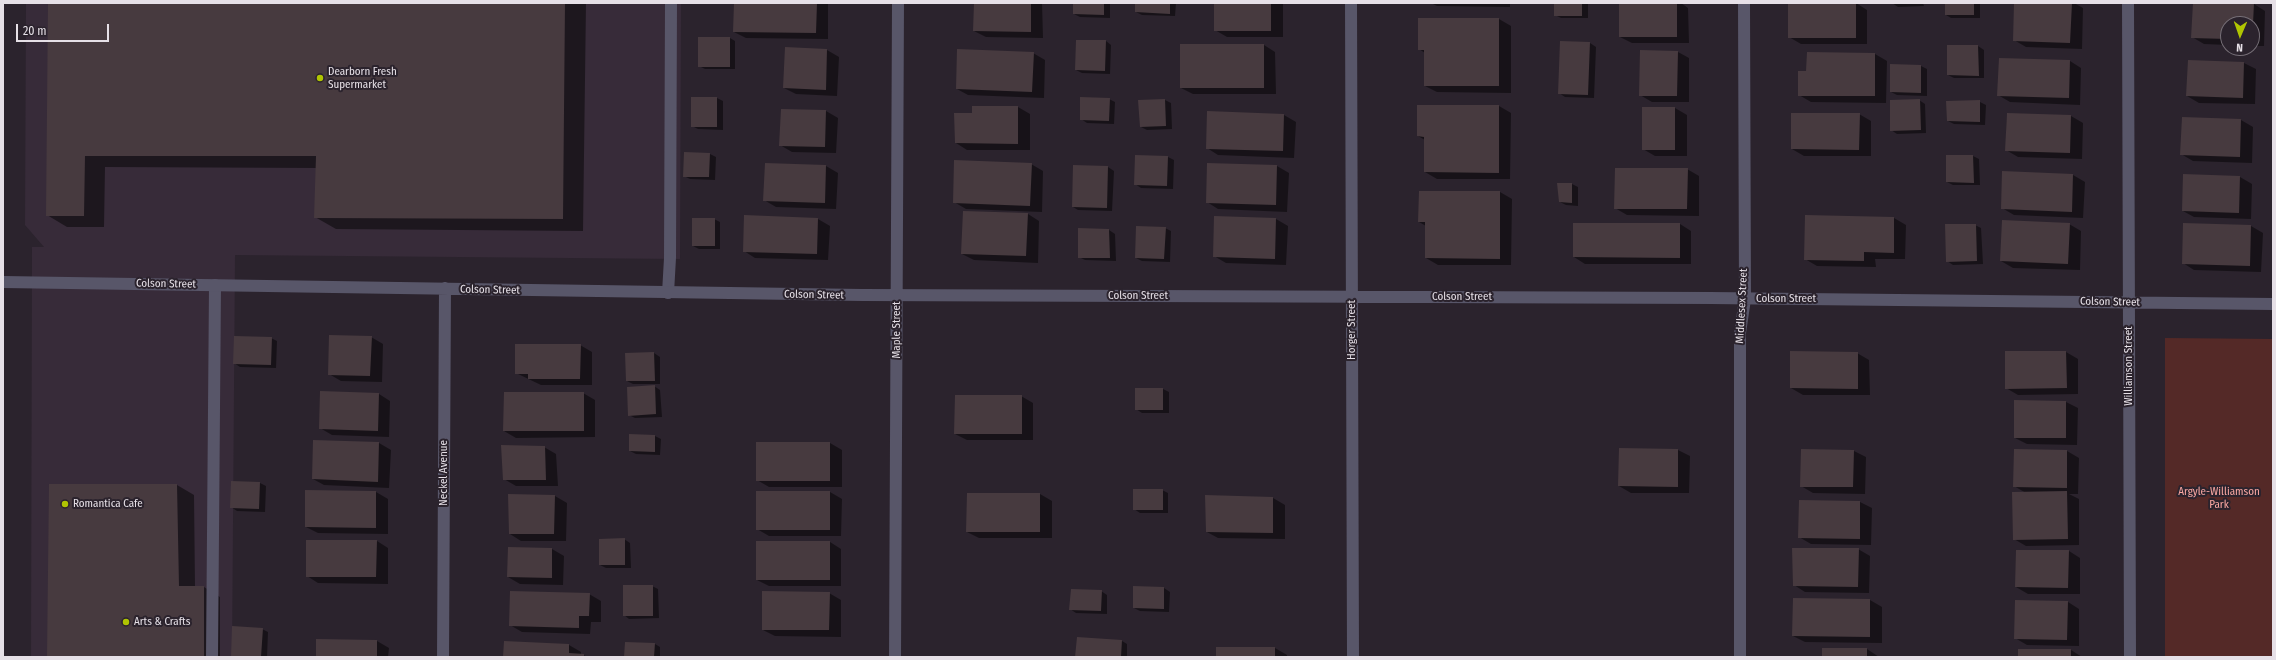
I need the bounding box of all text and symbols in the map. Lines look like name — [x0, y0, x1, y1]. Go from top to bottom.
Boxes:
scale bar — [18, 16, 111, 42]
north arrow — [2220, 16, 2260, 56]
text: 20 m — [23, 24, 47, 38]
text: N — [2236, 41, 2243, 54]
place label: Dearborn Fresh Supermarket — [328, 65, 397, 91]
marker: Dearborn Fresh Supermarket — [315, 73, 325, 83]
street label: Middlesex Street — [1733, 268, 1751, 344]
street label: Colson Street — [136, 277, 196, 291]
street label: Colson Street — [460, 283, 520, 297]
street label: Colson Street — [784, 288, 844, 302]
street label: Colson Street — [1108, 289, 1168, 303]
street label: Colson Street — [1432, 290, 1492, 304]
street label: Colson Street — [1756, 292, 1816, 306]
street label: Colson Street — [2080, 295, 2140, 309]
street label: Horger Street — [1345, 300, 1359, 360]
street label: Maple Street — [890, 302, 904, 358]
street label: Williamson Street — [2122, 326, 2136, 406]
street label: Neckel Avenue — [437, 440, 451, 506]
park label: Argyle-Williamson Park — [2178, 485, 2260, 511]
place label: Romantica Cafe — [73, 497, 143, 511]
marker: Romantica Cafe — [60, 499, 70, 509]
place label: Arts & Crafts — [134, 615, 190, 629]
marker: Arts & Crafts — [121, 617, 131, 627]

